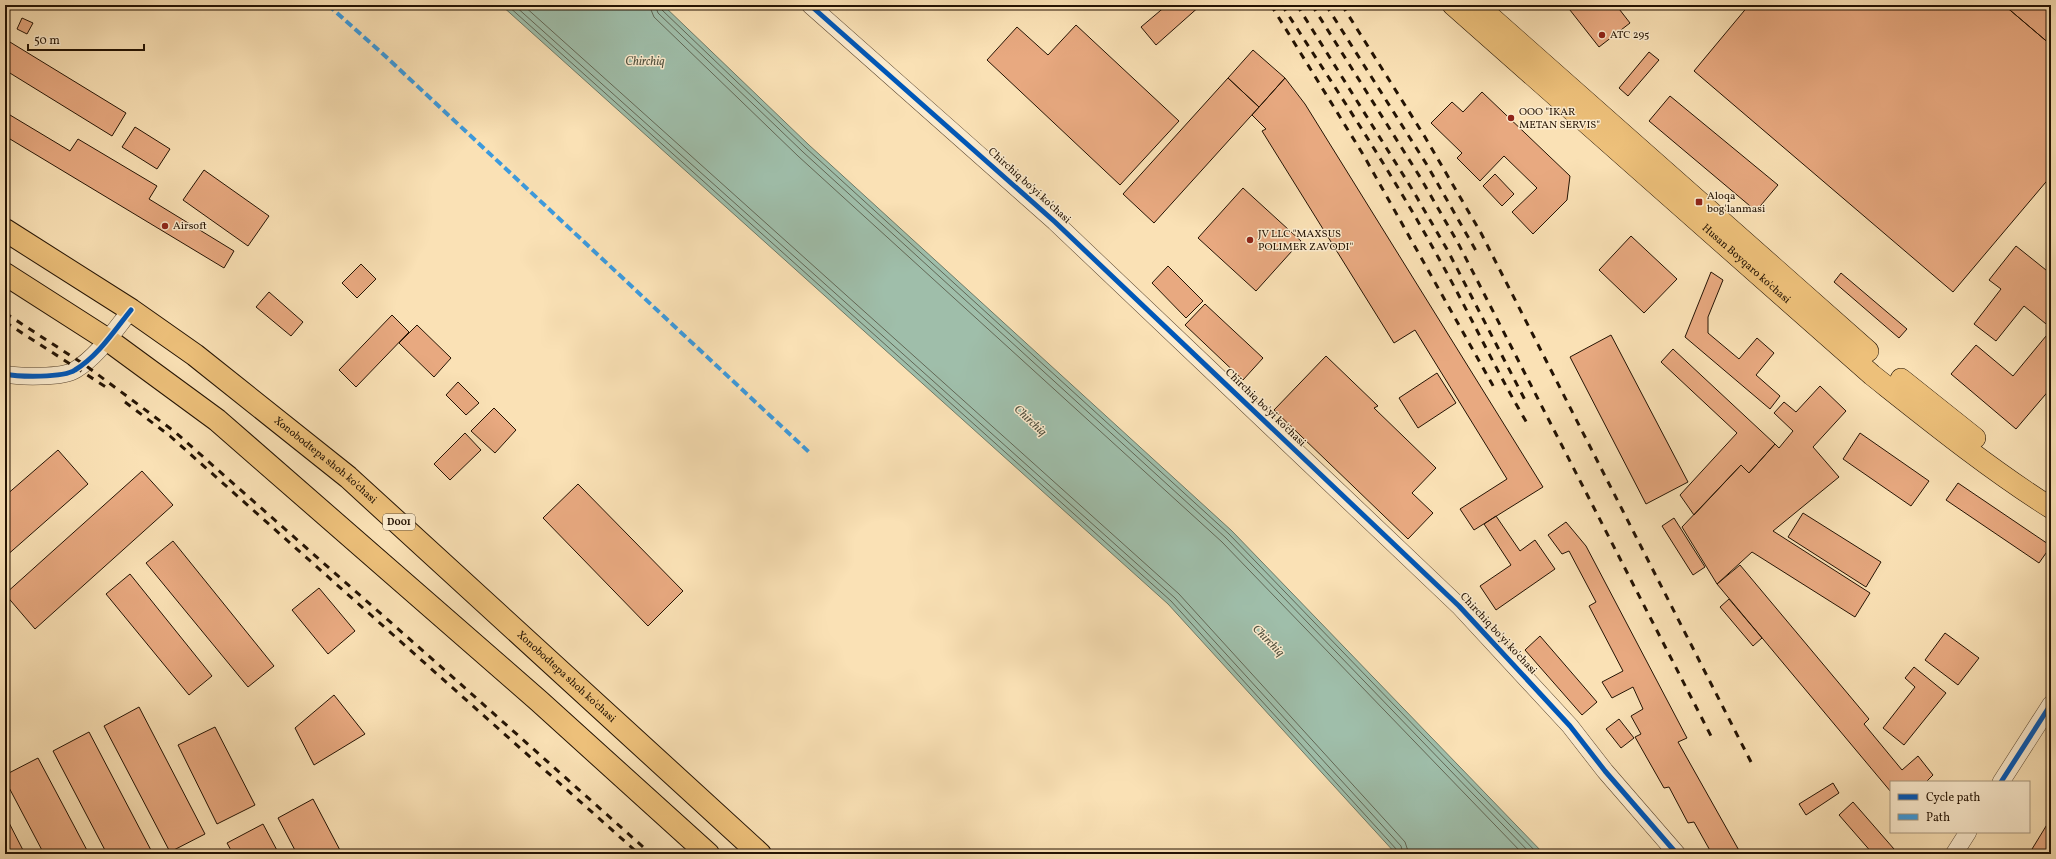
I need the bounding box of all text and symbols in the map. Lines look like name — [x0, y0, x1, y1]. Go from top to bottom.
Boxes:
scale bar — [28, 26, 144, 52]
place label: ATC 295 — [1610, 28, 1649, 43]
marker: ATC 295 — [1597, 30, 1607, 40]
text: 50 m — [34, 33, 60, 49]
water label: Chirchiq — [625, 54, 665, 70]
place label: OOO "IKAR METAN SERVIS" — [1519, 105, 1600, 133]
marker: OOO "IKAR METAN SERVIS" — [1506, 113, 1516, 123]
street label: Chirchiq bo'yi ko'chasi — [984, 145, 1074, 227]
place label: Aloqa bog'lanmasi — [1707, 189, 1765, 217]
marker: Aloqa bog'lanmasi — [1694, 197, 1704, 207]
place label: Airsoft — [173, 219, 207, 234]
marker: Airsoft — [160, 221, 170, 231]
street label: Husan Boyqaro ko'chasi — [1698, 221, 1794, 307]
place label: JV LLC "MAXSUS POLIMER ZAVODI" — [1258, 227, 1353, 255]
marker: JV LLC "MAXSUS POLIMER ZAVODI" — [1245, 235, 1255, 245]
street label: Chirchiq bo'yi ko'chasi — [1221, 365, 1309, 451]
water label: Chirchiq — [1010, 402, 1050, 441]
street label: Xonobodtepa shoh ko'chasi — [271, 413, 380, 507]
road number: D001 — [383, 514, 415, 530]
street label: Chirchiq bo'yi ko'chasi — [1456, 590, 1540, 678]
water label: Chirchiq — [1248, 621, 1288, 661]
street label: Xonobodtepa shoh ko'chasi — [513, 627, 619, 726]
legend — [1890, 781, 2030, 833]
text: Cycle path — [1926, 790, 1981, 806]
text: Path — [1926, 810, 1950, 826]

